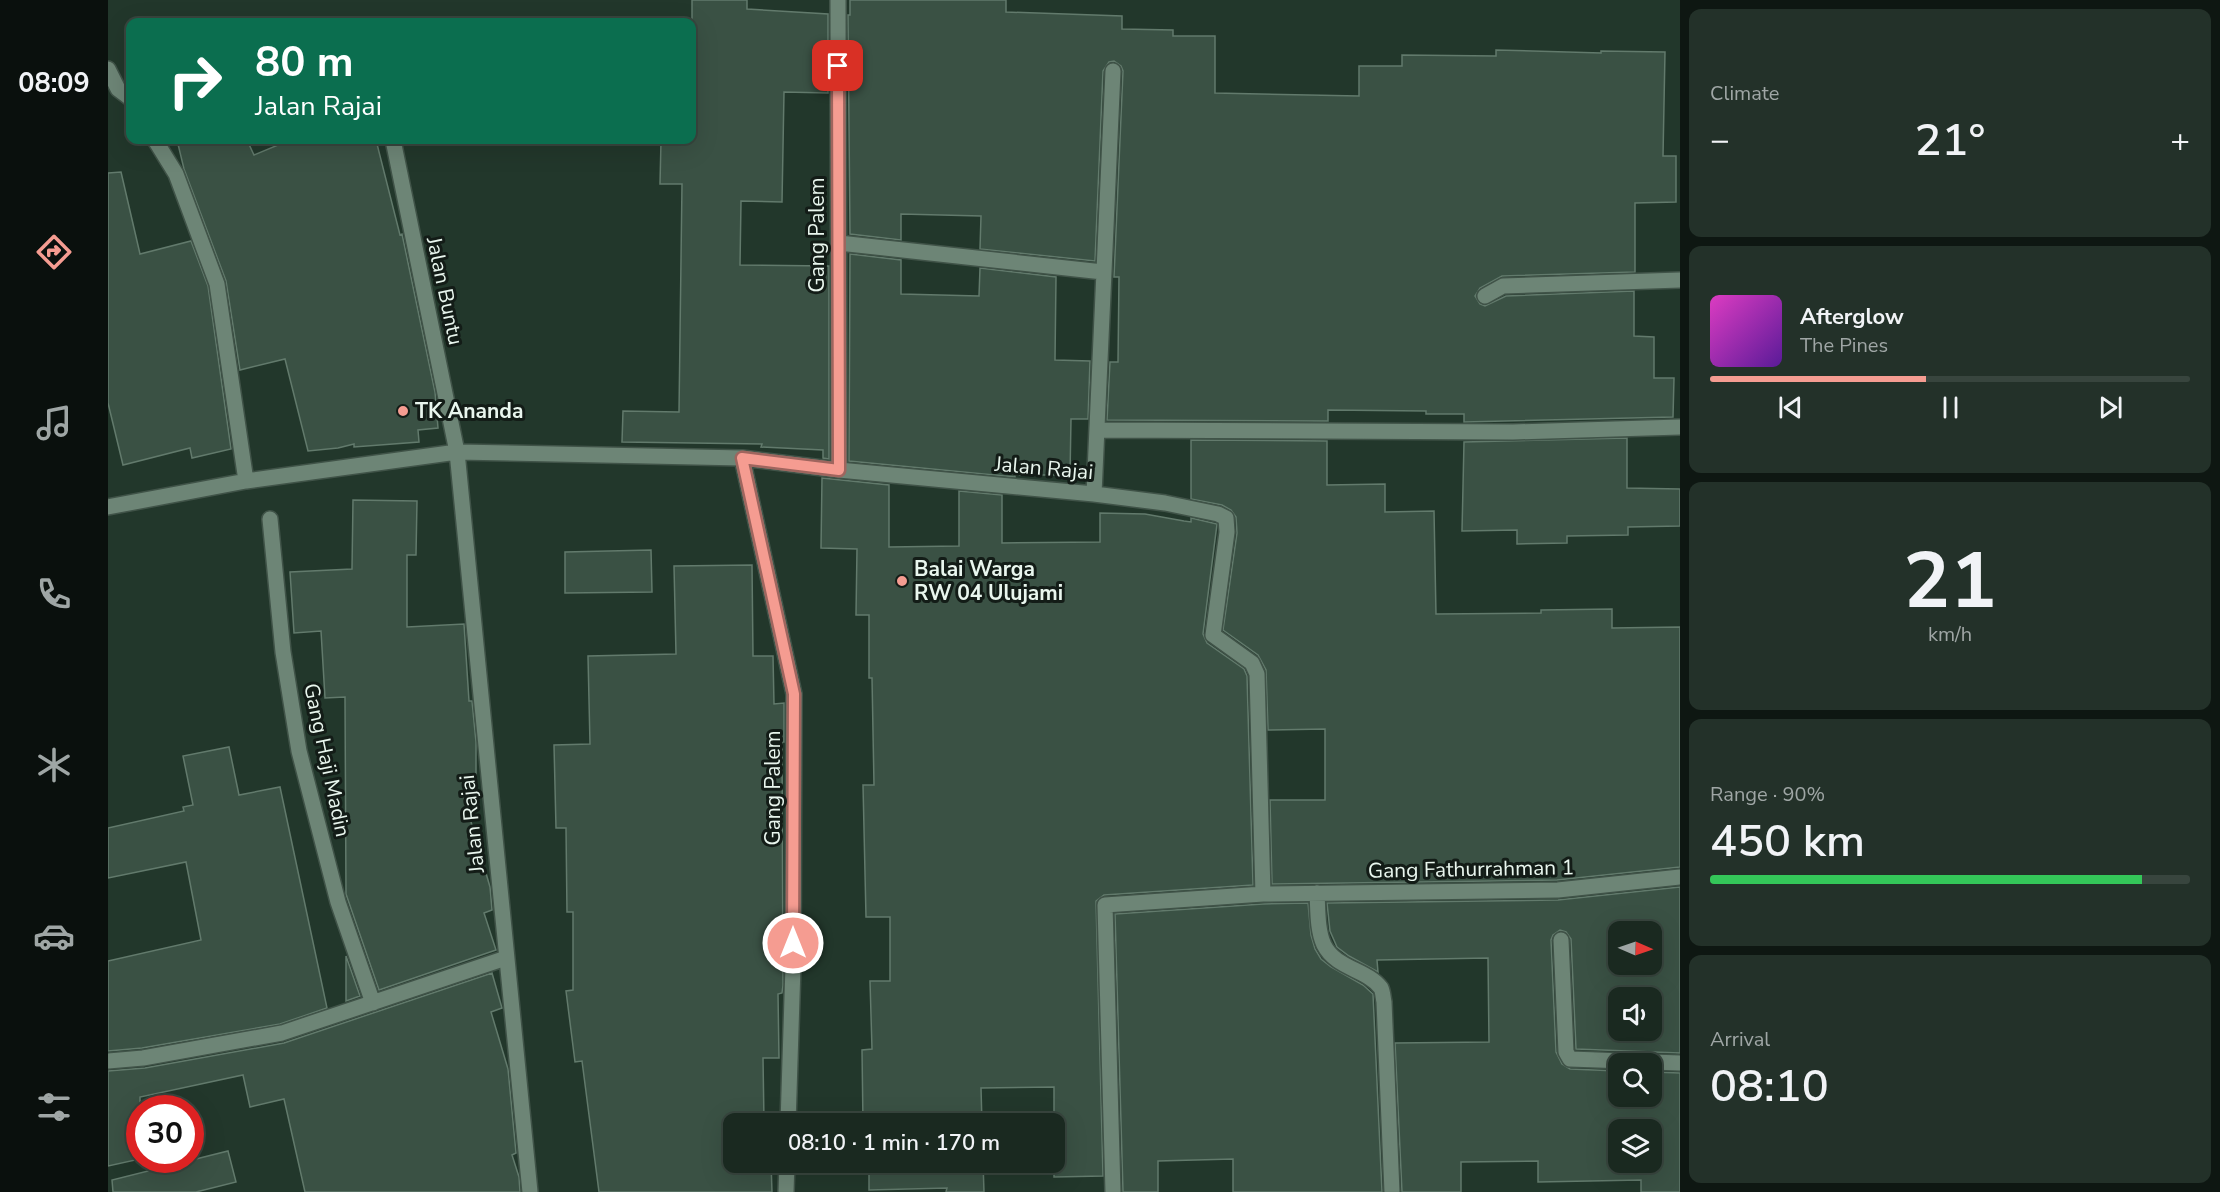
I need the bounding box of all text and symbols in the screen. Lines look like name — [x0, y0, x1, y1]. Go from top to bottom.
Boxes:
text: 80 m — [255, 34, 354, 91]
pin — [812, 40, 863, 91]
icon: right — [156, 42, 234, 120]
icon: arrive — [821, 49, 854, 82]
text: 08:09 — [18, 65, 90, 102]
text: Climate — [1710, 80, 1779, 107]
text: Jalan Rajai — [255, 88, 382, 125]
text: 21° — [1915, 110, 1985, 171]
text: − — [1710, 118, 1730, 163]
text: + — [2170, 118, 2190, 163]
street label: Gang Palem — [803, 177, 831, 293]
icon: directions — [33, 231, 75, 273]
street label: Jalan Buntu — [420, 233, 470, 348]
text: Afterglow — [1800, 302, 1904, 332]
text: The Pines — [1800, 332, 1888, 359]
icon: previous — [1774, 391, 1807, 424]
icon: pause — [1934, 391, 1967, 424]
icon: next — [2094, 391, 2127, 424]
place label: TK Ananda — [415, 397, 523, 425]
icon: music — [33, 402, 75, 444]
marker: TK Ananda — [396, 404, 410, 418]
street label: Jalan Rajai — [993, 450, 1094, 486]
text: 21 — [1903, 528, 1997, 635]
place label: Balai Warga RW 04 Ulujami — [914, 555, 1063, 607]
icon: phone — [33, 573, 75, 615]
marker: Balai Warga RW 04 Ulujami — [895, 574, 909, 588]
text: km/h — [1928, 621, 1972, 648]
street label: Gang Haji Madin — [297, 681, 357, 839]
street label: Gang Palem — [759, 730, 787, 846]
icon: climate — [33, 744, 75, 786]
street label: Jalan Rajai — [453, 773, 491, 876]
text: Range · 90% — [1710, 781, 1825, 808]
text: 450 km — [1710, 811, 1865, 872]
street label: Gang Fathurrahman 1 — [1368, 853, 1574, 885]
position arrow — [761, 911, 825, 975]
icon: car — [33, 915, 75, 957]
north arrow — [1608, 921, 1662, 975]
map controls — [1608, 921, 1662, 1173]
button: sound — [1608, 987, 1662, 1041]
text: Arrival — [1710, 1026, 1770, 1053]
button: search — [1608, 1053, 1662, 1107]
text: 08:10 — [1710, 1056, 1829, 1117]
icon: filters — [33, 1086, 75, 1128]
speed limit sign: 30 — [126, 1095, 204, 1173]
button: layers — [1608, 1119, 1662, 1173]
text: 08:10 · 1 min · 170 m — [788, 1128, 1000, 1158]

